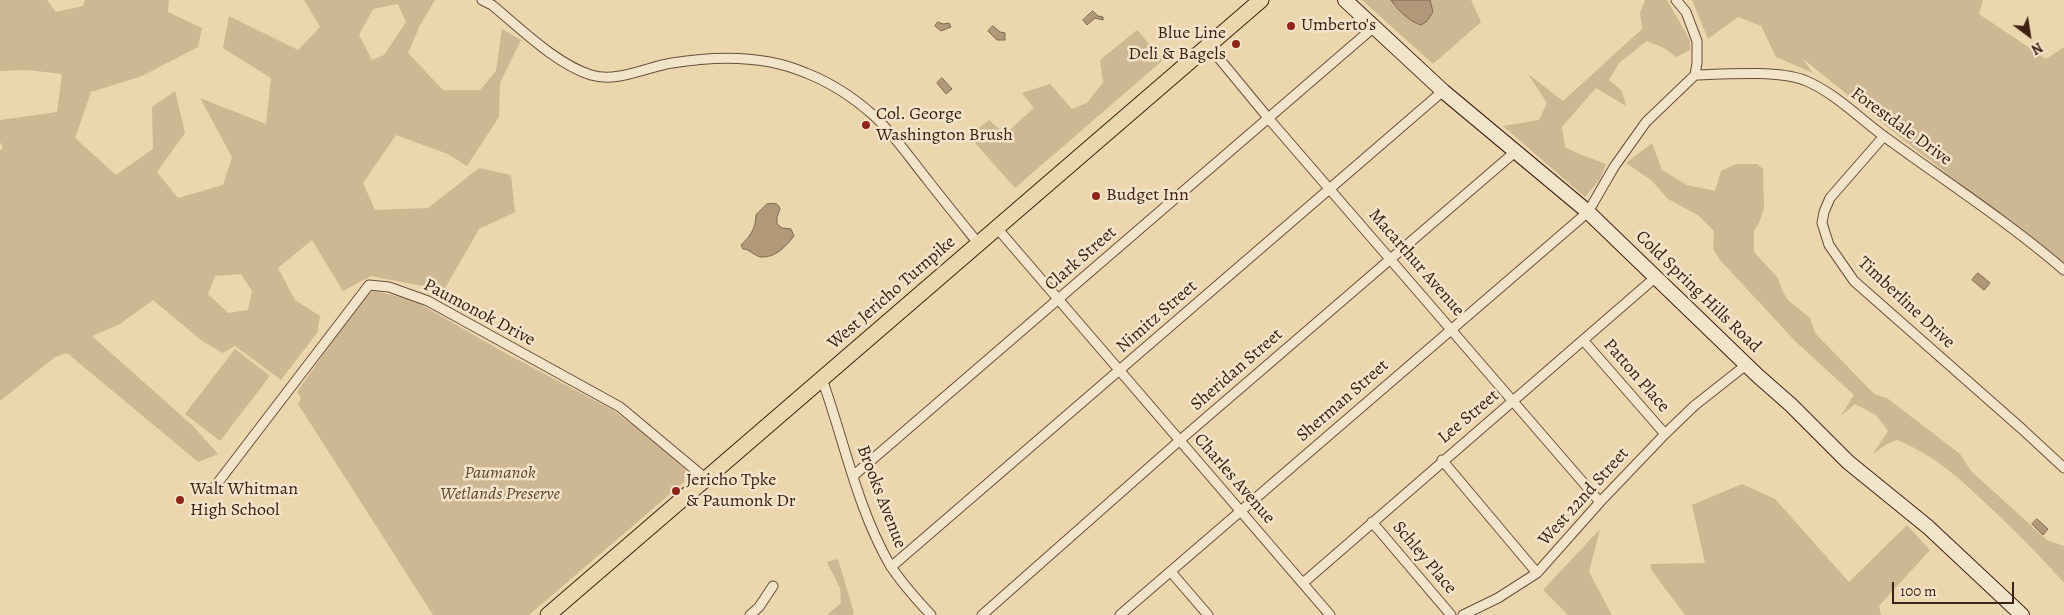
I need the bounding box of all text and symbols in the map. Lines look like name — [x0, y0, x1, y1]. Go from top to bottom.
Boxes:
north arrow — [2004, 10, 2054, 60]
place label: Umberto's — [1301, 15, 1376, 37]
marker: Umberto's — [1285, 20, 1297, 32]
place label: Blue Line Deli & Bagels — [1128, 23, 1226, 66]
marker: Blue Line Deli & Bagels — [1230, 38, 1242, 50]
text: N — [2028, 38, 2046, 59]
street label: Forestdale Drive — [1846, 83, 1956, 171]
place label: Col. George Washington Brush — [876, 104, 1013, 146]
marker: Col. George Washington Brush — [860, 119, 872, 131]
place label: Budget Inn — [1106, 185, 1189, 207]
marker: Budget Inn — [1090, 190, 1102, 202]
street label: Macarthur Avenue — [1363, 205, 1469, 321]
street label: Clark Street — [1041, 222, 1121, 296]
street label: Cold Spring Hills Road — [1631, 226, 1765, 358]
street label: West Jericho Turnpike — [824, 232, 960, 354]
street label: Timberline Drive — [1853, 253, 1959, 353]
street label: Paumonok Drive — [419, 275, 539, 351]
street label: Nimitz Street — [1112, 276, 1202, 358]
street label: Sheridan Street — [1187, 324, 1287, 416]
street label: Patton Place — [1598, 335, 1674, 417]
street label: Sherman Street — [1293, 355, 1393, 447]
street label: Lee Street — [1434, 385, 1504, 449]
street label: Charles Avenue — [1189, 429, 1279, 529]
street label: Brooks Avenue — [851, 442, 911, 552]
street label: West 22nd Street — [1534, 443, 1634, 551]
park label: Paumanok Wetlands Preserve — [440, 463, 560, 506]
place label: Jericho Tpke & Paumonk Dr — [686, 470, 796, 512]
place label: Walt Whitman High School — [190, 479, 298, 522]
marker: Jericho Tpke & Paumonk Dr — [670, 485, 682, 497]
marker: Walt Whitman High School — [174, 494, 186, 506]
street label: Schley Place — [1387, 517, 1461, 599]
scale bar — [1894, 572, 2016, 604]
text: 100 m — [1900, 581, 1937, 601]

